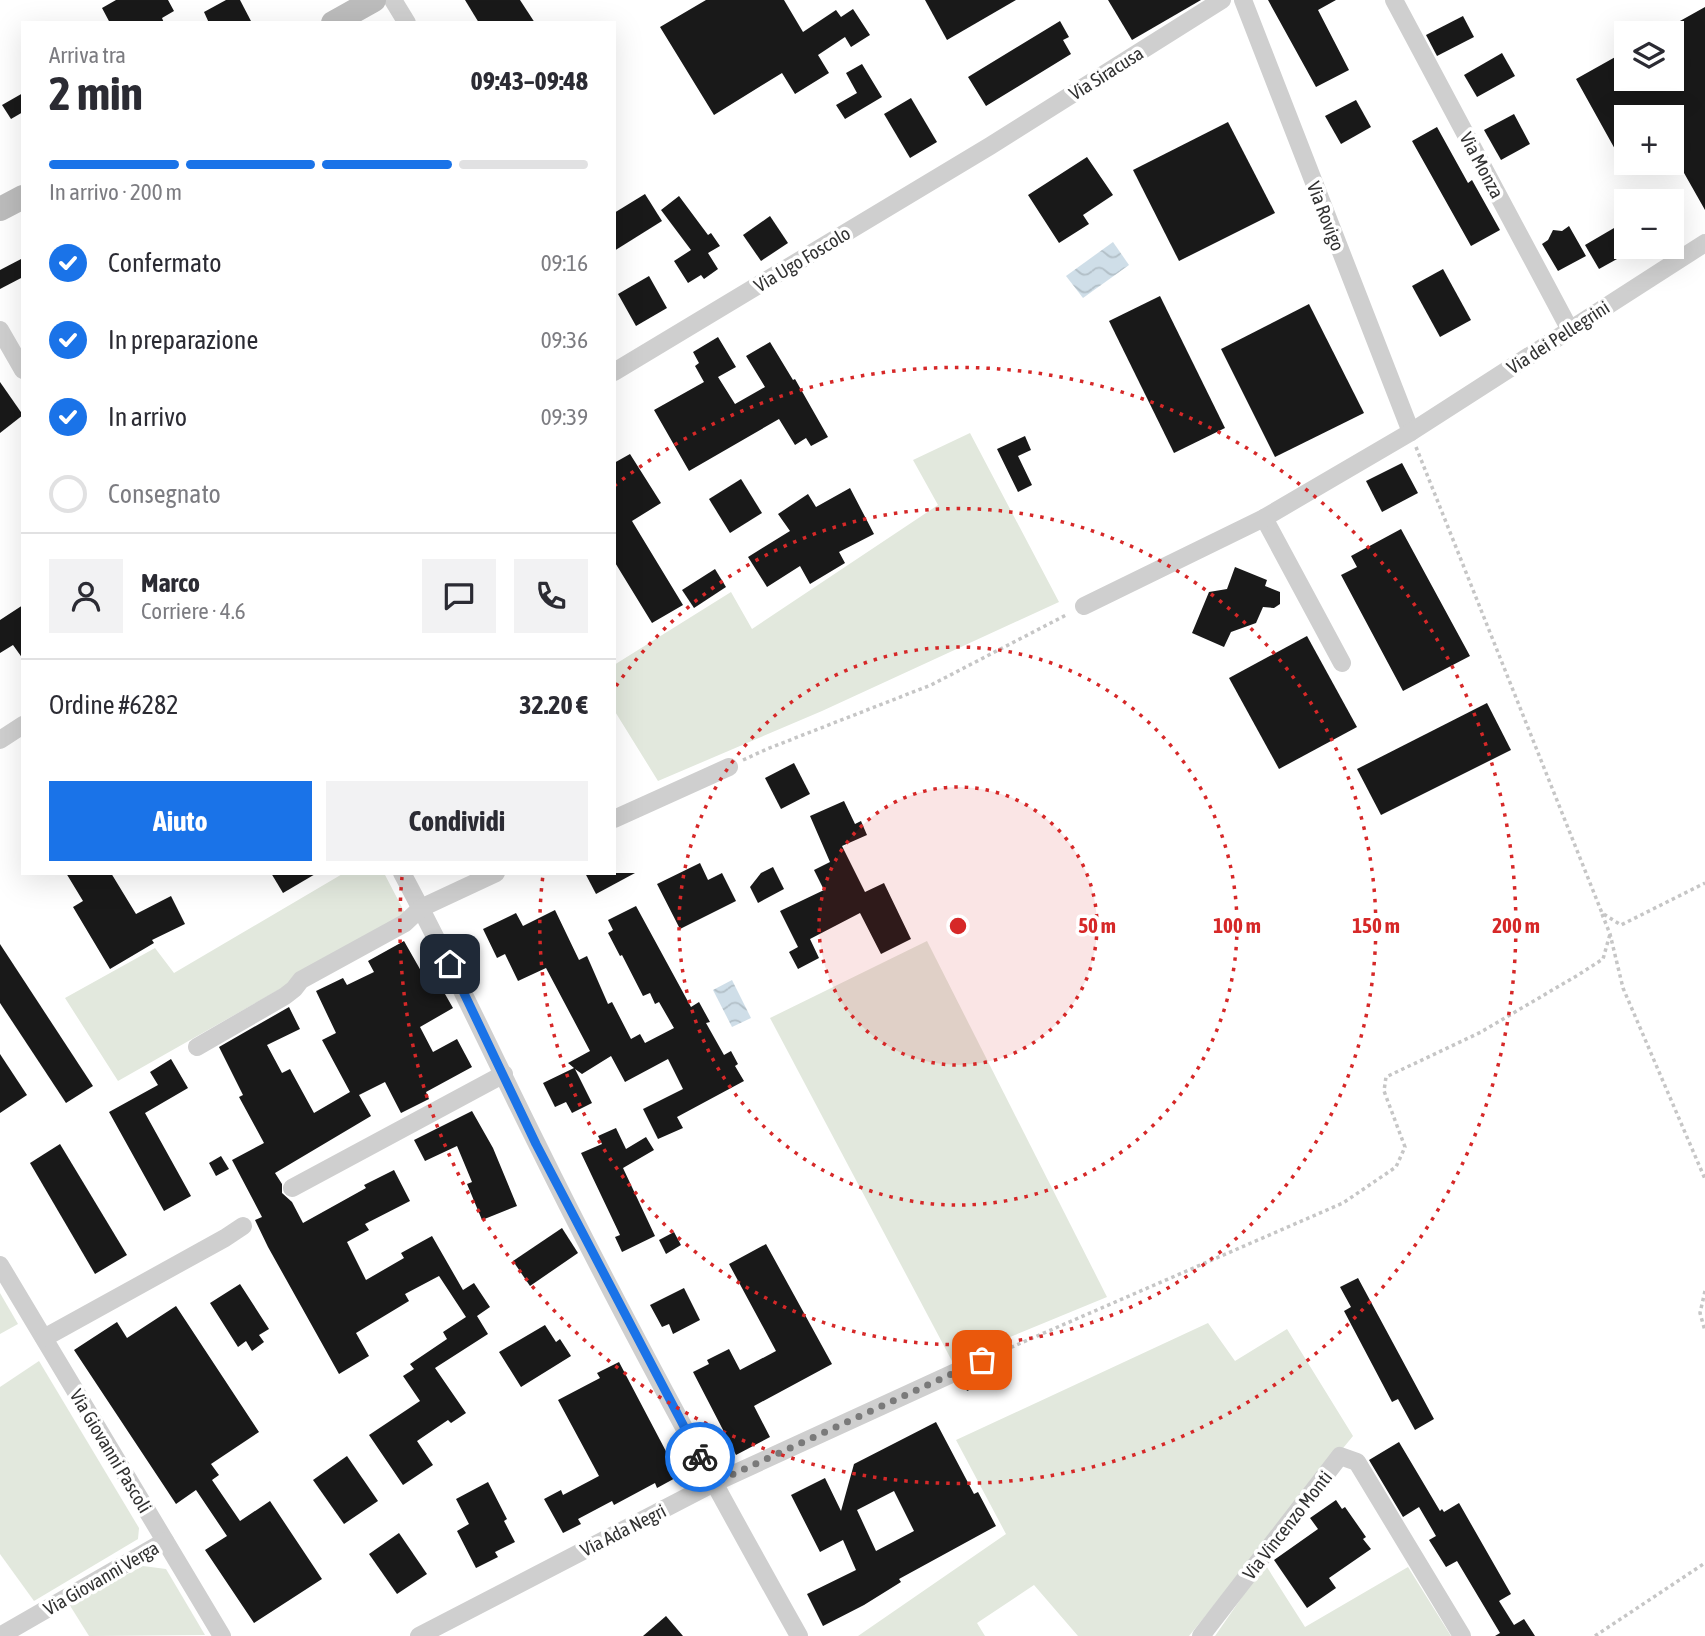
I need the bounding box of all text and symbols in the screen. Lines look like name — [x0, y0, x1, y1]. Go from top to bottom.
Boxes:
map controls — [1614, 21, 1684, 259]
button: layers — [1614, 21, 1684, 91]
text: Arriva tra — [49, 42, 126, 68]
street label: Via Siracusa — [1065, 42, 1147, 104]
text: 09:43–09:48 — [471, 66, 588, 96]
text: 2 min — [49, 67, 143, 120]
button: + — [1614, 105, 1684, 175]
street label: Via Monza — [1455, 128, 1509, 202]
street label: Via Rovigo — [1303, 178, 1349, 254]
text: In arrivo · 200 m — [49, 179, 182, 205]
button: − — [1614, 189, 1684, 259]
street label: Via Ugo Foscolo — [750, 222, 854, 296]
icon: check — [49, 244, 87, 282]
text: Confermato — [108, 248, 221, 278]
text: 09:16 — [541, 250, 588, 276]
street label: Via dei Pellegrini — [1503, 296, 1613, 378]
icon: check — [49, 321, 87, 359]
text: In preparazione — [108, 325, 258, 355]
text: 09:36 — [541, 327, 588, 353]
icon: check — [49, 398, 87, 436]
text: In arrivo — [108, 402, 187, 432]
text: 09:39 — [541, 404, 588, 430]
text: Consegnato — [108, 479, 221, 509]
button: person — [49, 559, 123, 633]
button: chat — [422, 559, 496, 633]
button: phone — [514, 559, 588, 633]
text: Marco — [141, 568, 200, 598]
text: Corriere · 4.6 — [141, 598, 246, 624]
text: Ordine #6282 — [49, 690, 178, 720]
text: 32.20 € — [519, 690, 588, 720]
button: Aiuto — [49, 781, 312, 861]
button: Condividi — [326, 781, 588, 861]
text: 50 m — [1078, 913, 1116, 937]
text: 100 m — [1213, 913, 1261, 937]
text: 150 m — [1352, 913, 1400, 937]
text: 200 m — [1492, 913, 1540, 937]
centre of rings — [946, 914, 970, 938]
pin — [420, 934, 480, 994]
icon: home — [431, 945, 469, 983]
pin — [952, 1330, 1012, 1390]
icon: bag — [963, 1341, 1001, 1379]
street label: Via Giovanni Pascoli — [66, 1385, 156, 1517]
courier — [665, 1422, 735, 1492]
icon: bike — [681, 1438, 719, 1476]
street label: Via Vincenzo Monti — [1238, 1466, 1336, 1584]
street label: Via Ada Negri — [577, 1499, 669, 1561]
street label: Via Giovanni Verga — [40, 1536, 162, 1620]

